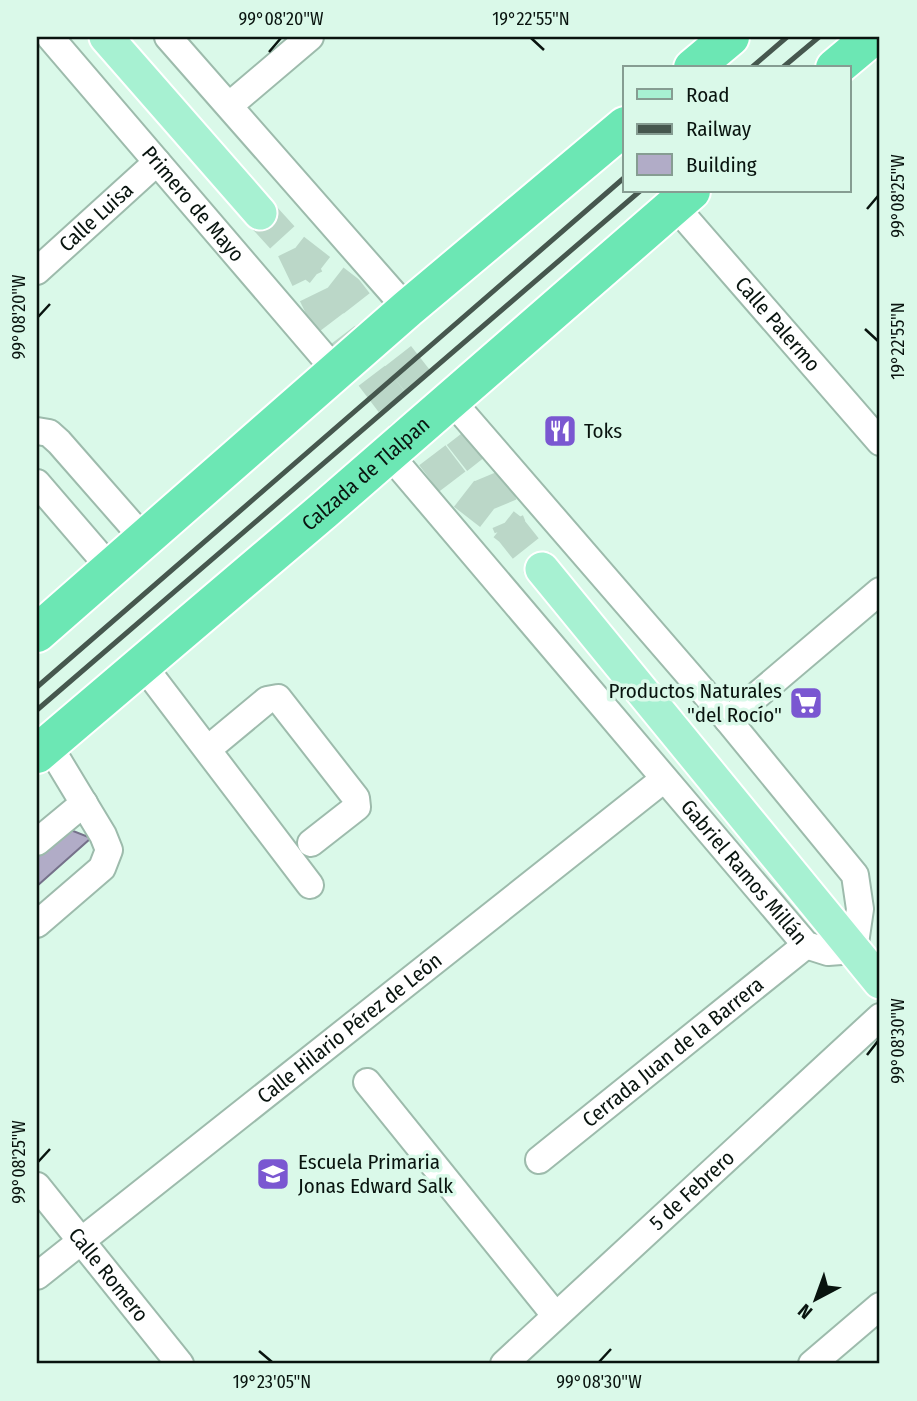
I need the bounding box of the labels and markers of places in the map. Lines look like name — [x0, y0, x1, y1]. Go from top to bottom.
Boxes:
restaurant icon: Toks — [541, 412, 579, 450]
place label: Toks — [584, 418, 622, 444]
place label: Productos Naturales "del Rocío" — [608, 678, 782, 728]
supermarket icon: Productos Naturales "del Rocío" — [787, 684, 825, 722]
place label: Escuela Primaria Jonas Edward Salk — [298, 1149, 453, 1199]
school or university icon: Escuela Primaria Jonas Edward Salk — [254, 1155, 292, 1193]

